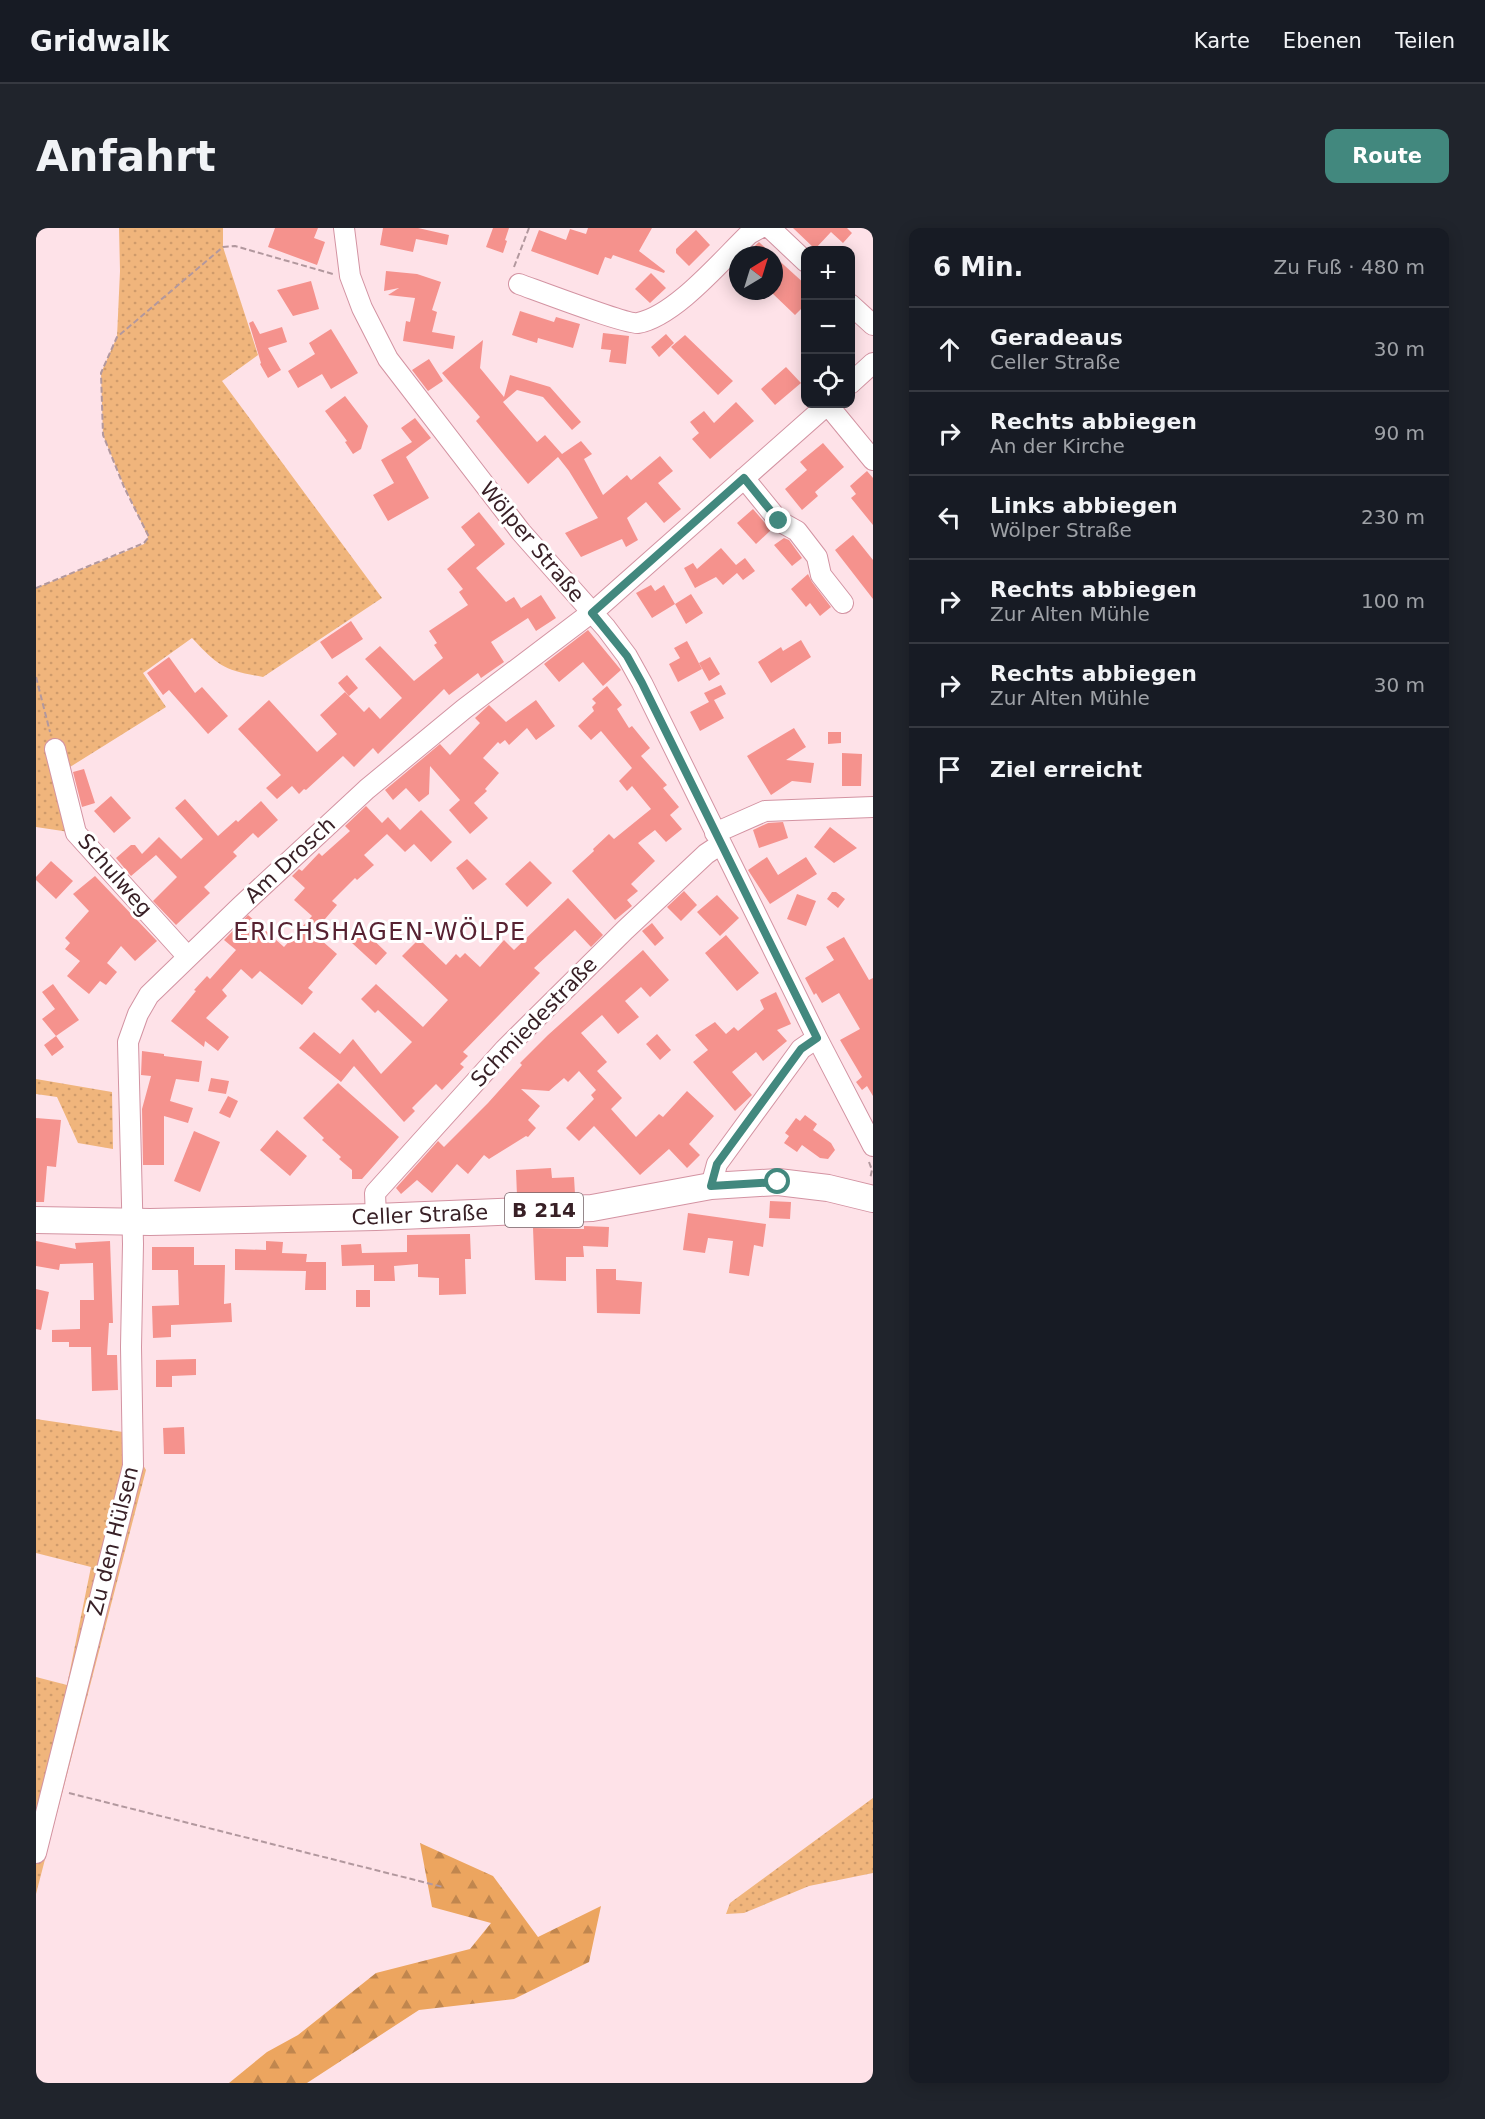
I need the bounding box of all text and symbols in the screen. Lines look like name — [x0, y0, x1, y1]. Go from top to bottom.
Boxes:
text: Gridwalk — [30, 25, 169, 58]
text: Karte — [1194, 29, 1250, 53]
text: Ebenen — [1283, 29, 1362, 53]
text: Teilen — [1395, 29, 1455, 53]
button: Route — [1325, 129, 1449, 183]
text: Anfahrt — [36, 132, 216, 181]
north arrow — [729, 246, 783, 300]
map controls — [801, 246, 855, 408]
button: + — [801, 246, 855, 300]
text: 6 Min. — [933, 252, 1023, 282]
text: Zu Fuß · 480 m — [1273, 255, 1425, 279]
button: − — [801, 300, 855, 354]
text: Geradeaus — [990, 325, 1123, 350]
icon: ahead — [933, 333, 966, 366]
text: 30 m — [1374, 337, 1425, 361]
text: Celler Straße — [990, 350, 1120, 374]
button: locate — [801, 354, 855, 408]
text: Rechts abbiegen — [990, 409, 1197, 434]
icon: right — [933, 417, 966, 450]
text: 90 m — [1374, 421, 1425, 445]
text: An der Kirche — [990, 434, 1125, 458]
street label: Wölper Straße — [475, 477, 589, 607]
text: Links abbiegen — [990, 493, 1178, 518]
icon: left — [933, 501, 966, 534]
text: 230 m — [1361, 505, 1425, 529]
route end — [765, 507, 791, 533]
text: Wölper Straße — [990, 518, 1132, 542]
text: Rechts abbiegen — [990, 577, 1197, 602]
icon: right — [933, 585, 966, 618]
text: 100 m — [1361, 589, 1425, 613]
text: Zur Alten Mühle — [990, 602, 1150, 626]
text: Rechts abbiegen — [990, 661, 1197, 686]
icon: right — [933, 669, 966, 702]
text: 30 m — [1374, 673, 1425, 697]
text: Zur Alten Mühle — [990, 686, 1150, 710]
icon: arrive — [933, 753, 966, 786]
text: Ziel erreicht — [990, 757, 1142, 782]
street label: Am Drosch — [240, 812, 340, 908]
street label: Schulweg — [73, 829, 157, 921]
district label: ERICHSHAGEN-WÖLPE — [233, 917, 527, 946]
street label: Schmiedestraße — [466, 952, 602, 1092]
route start — [764, 1168, 790, 1194]
road number: B 214 — [505, 1193, 583, 1227]
street label: Celler Straße — [351, 1200, 489, 1230]
street label: Zu den Hülsen — [83, 1464, 143, 1618]

